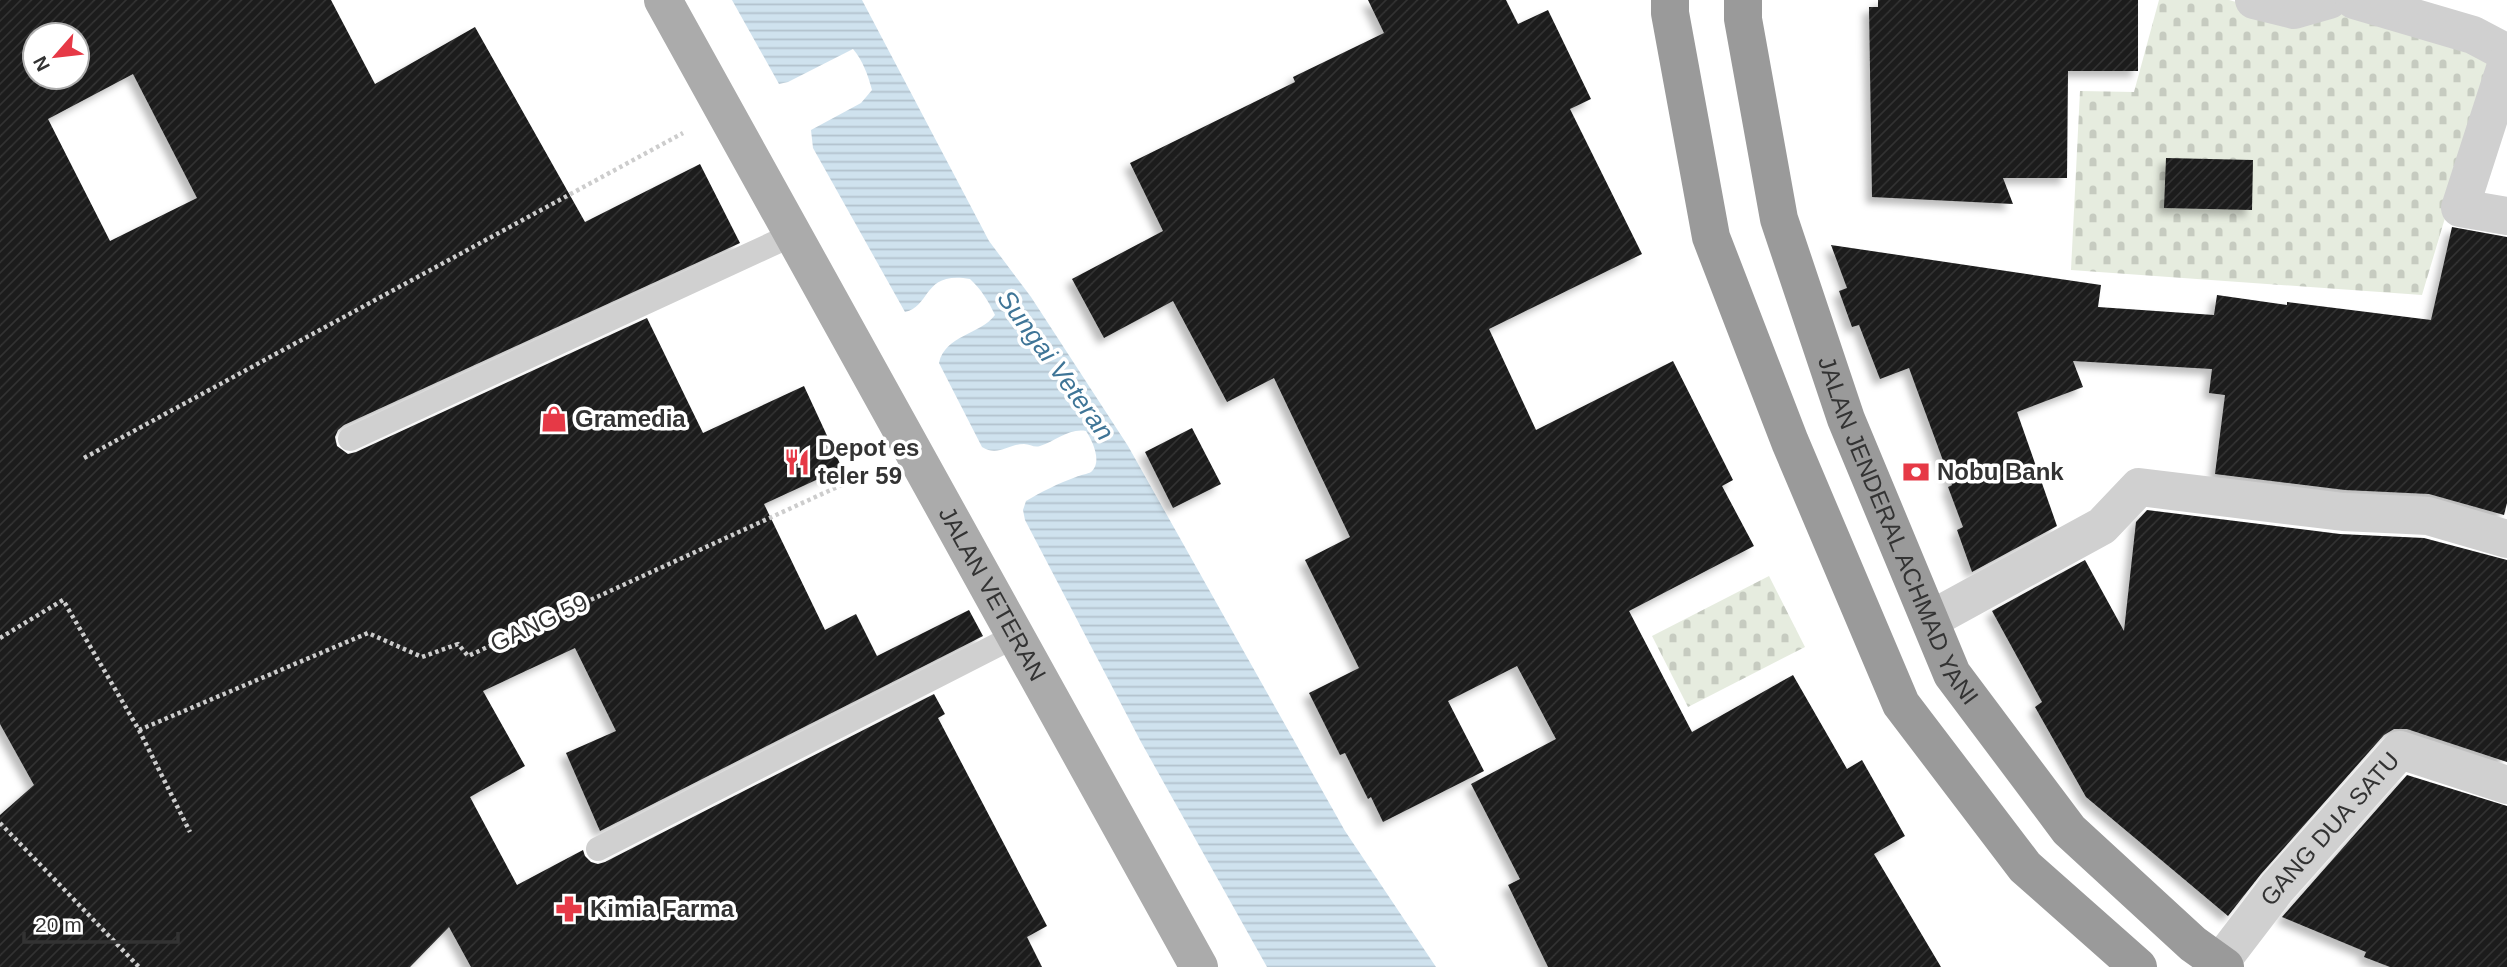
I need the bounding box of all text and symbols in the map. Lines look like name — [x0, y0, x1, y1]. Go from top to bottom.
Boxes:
north arrow — [21, 21, 91, 91]
text: N — [29, 53, 54, 75]
water label: Sungai Veteran — [991, 284, 1121, 446]
street label: JALAN JENDERAL ACHMAD YANI — [1813, 353, 1984, 710]
shop icon: Gramedia — [539, 404, 569, 434]
place label: Gramedia — [575, 405, 686, 432]
place label: Depot es teler 59 — [818, 434, 919, 489]
restaurant icon: Depot es teler 59 — [782, 447, 812, 477]
bank icon: Nobu Bank — [1901, 457, 1931, 487]
place label: Nobu Bank — [1937, 458, 2064, 485]
street label: JALAN VETERAN — [934, 502, 1052, 685]
street label: GANG 59 — [486, 588, 592, 657]
street label: GANG DUA SATU — [2255, 746, 2405, 911]
pharmacy icon: Kimia Farma — [554, 894, 584, 924]
place label: Kimia Farma — [590, 895, 735, 922]
scale bar — [24, 900, 178, 944]
text: 20 m — [35, 913, 82, 936]

